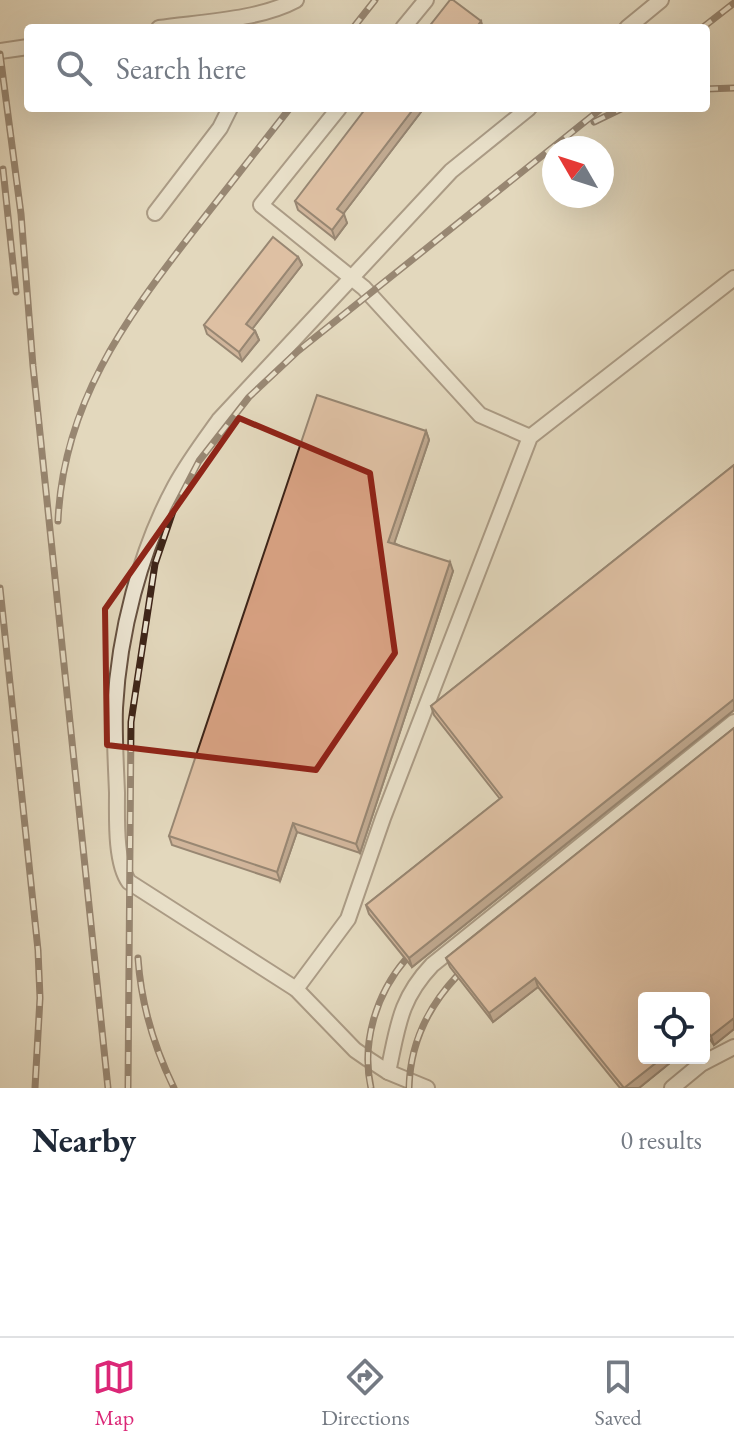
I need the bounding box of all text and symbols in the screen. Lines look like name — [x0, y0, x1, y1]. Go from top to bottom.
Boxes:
search box — [24, 24, 710, 112]
icon: search — [52, 46, 96, 90]
text: Search here — [116, 49, 246, 88]
north arrow — [542, 136, 614, 208]
map controls — [638, 992, 710, 1064]
button: locate — [638, 992, 710, 1064]
text: Nearby — [32, 1118, 136, 1162]
text: 0 results — [621, 1123, 702, 1157]
tab: Map — [92, 1355, 136, 1432]
tab: Directions — [321, 1355, 410, 1432]
tab: Saved — [594, 1355, 642, 1432]

